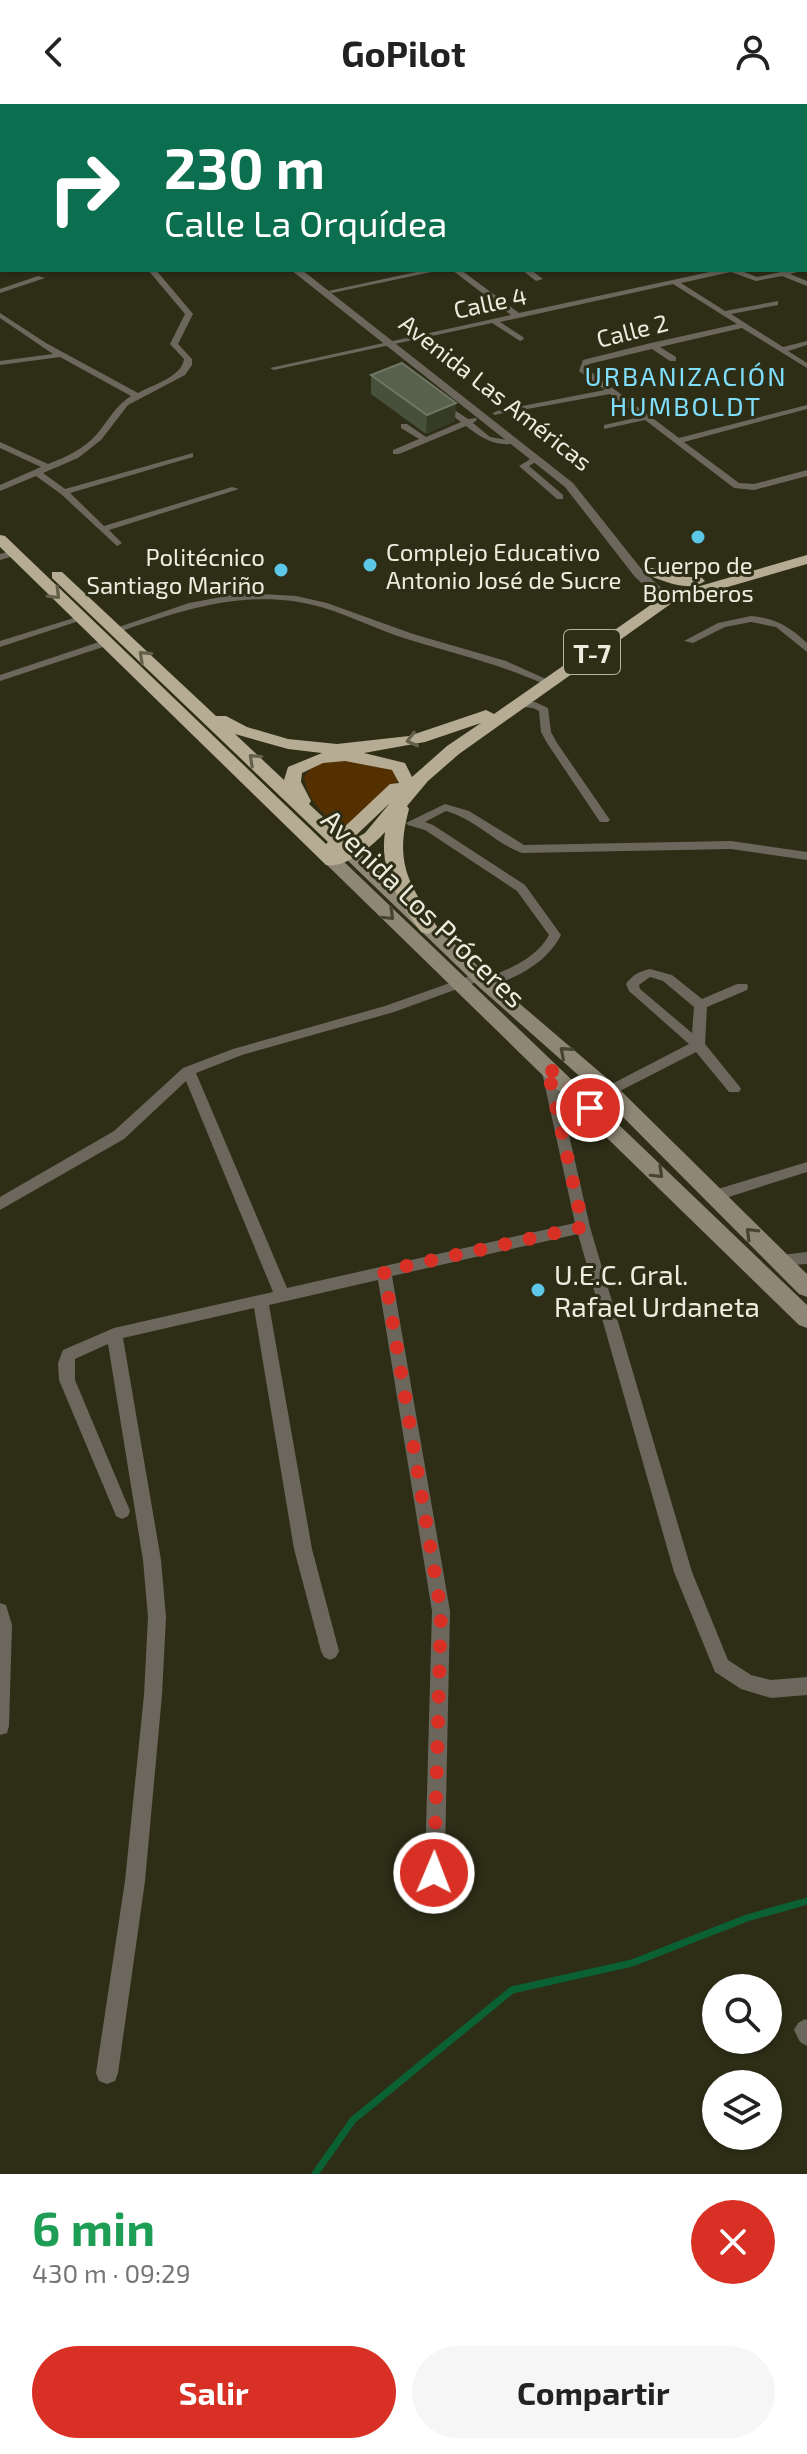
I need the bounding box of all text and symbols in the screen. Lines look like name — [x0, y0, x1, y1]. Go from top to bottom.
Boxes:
icon: back — [32, 30, 76, 74]
icon: person — [731, 30, 775, 74]
text: GoPilot — [341, 31, 466, 74]
text: 230 m — [164, 133, 325, 200]
icon: right — [32, 136, 136, 240]
text: Calle La Orquídea — [164, 201, 447, 244]
street label: Calle 4 — [451, 280, 529, 324]
street label: Calle 2 — [593, 307, 671, 353]
street label: Avenida Las Américas — [394, 308, 598, 476]
district label: URBANIZACIÓN HUMBOLDT — [585, 360, 787, 421]
marker: Cuerpo de Bomberos — [689, 528, 707, 546]
place label: Complejo Educativo Antonio José de Sucre — [386, 537, 621, 594]
place label: Politécnico Santiago Mariño — [86, 542, 265, 599]
place label: Cuerpo de Bomberos — [642, 550, 754, 607]
marker: Complejo Educativo Antonio José de Sucre — [361, 556, 379, 574]
marker: Politécnico Santiago Mariño — [272, 561, 290, 579]
one-way arrow — [46, 585, 60, 599]
road number: T-7 — [564, 630, 620, 674]
one-way arrow — [139, 651, 153, 665]
one-way arrow — [405, 730, 419, 747]
one-way arrow — [249, 754, 263, 769]
street label: Avenida Los Próceres — [315, 802, 533, 1014]
one-way arrow — [380, 906, 395, 920]
one-way arrow — [559, 1048, 574, 1062]
pin — [556, 1074, 624, 1142]
icon: arrive — [568, 1086, 612, 1130]
one-way arrow — [649, 1164, 663, 1178]
one-way arrow — [746, 1228, 760, 1243]
place label: U.E.C. Gral. Rafael Urdaneta — [554, 1257, 760, 1323]
marker: U.E.C. Gral. Rafael Urdaneta — [529, 1281, 547, 1299]
position arrow — [392, 1831, 476, 1915]
map controls — [702, 1974, 782, 2150]
button: search — [702, 1974, 782, 2054]
button: layers — [702, 2070, 782, 2150]
text: 6 min — [32, 2198, 155, 2256]
button: close — [691, 2200, 775, 2284]
text: 430 m · 09:29 — [32, 2257, 191, 2288]
button: Salir — [32, 2346, 396, 2438]
button: Compartir — [412, 2346, 775, 2438]

